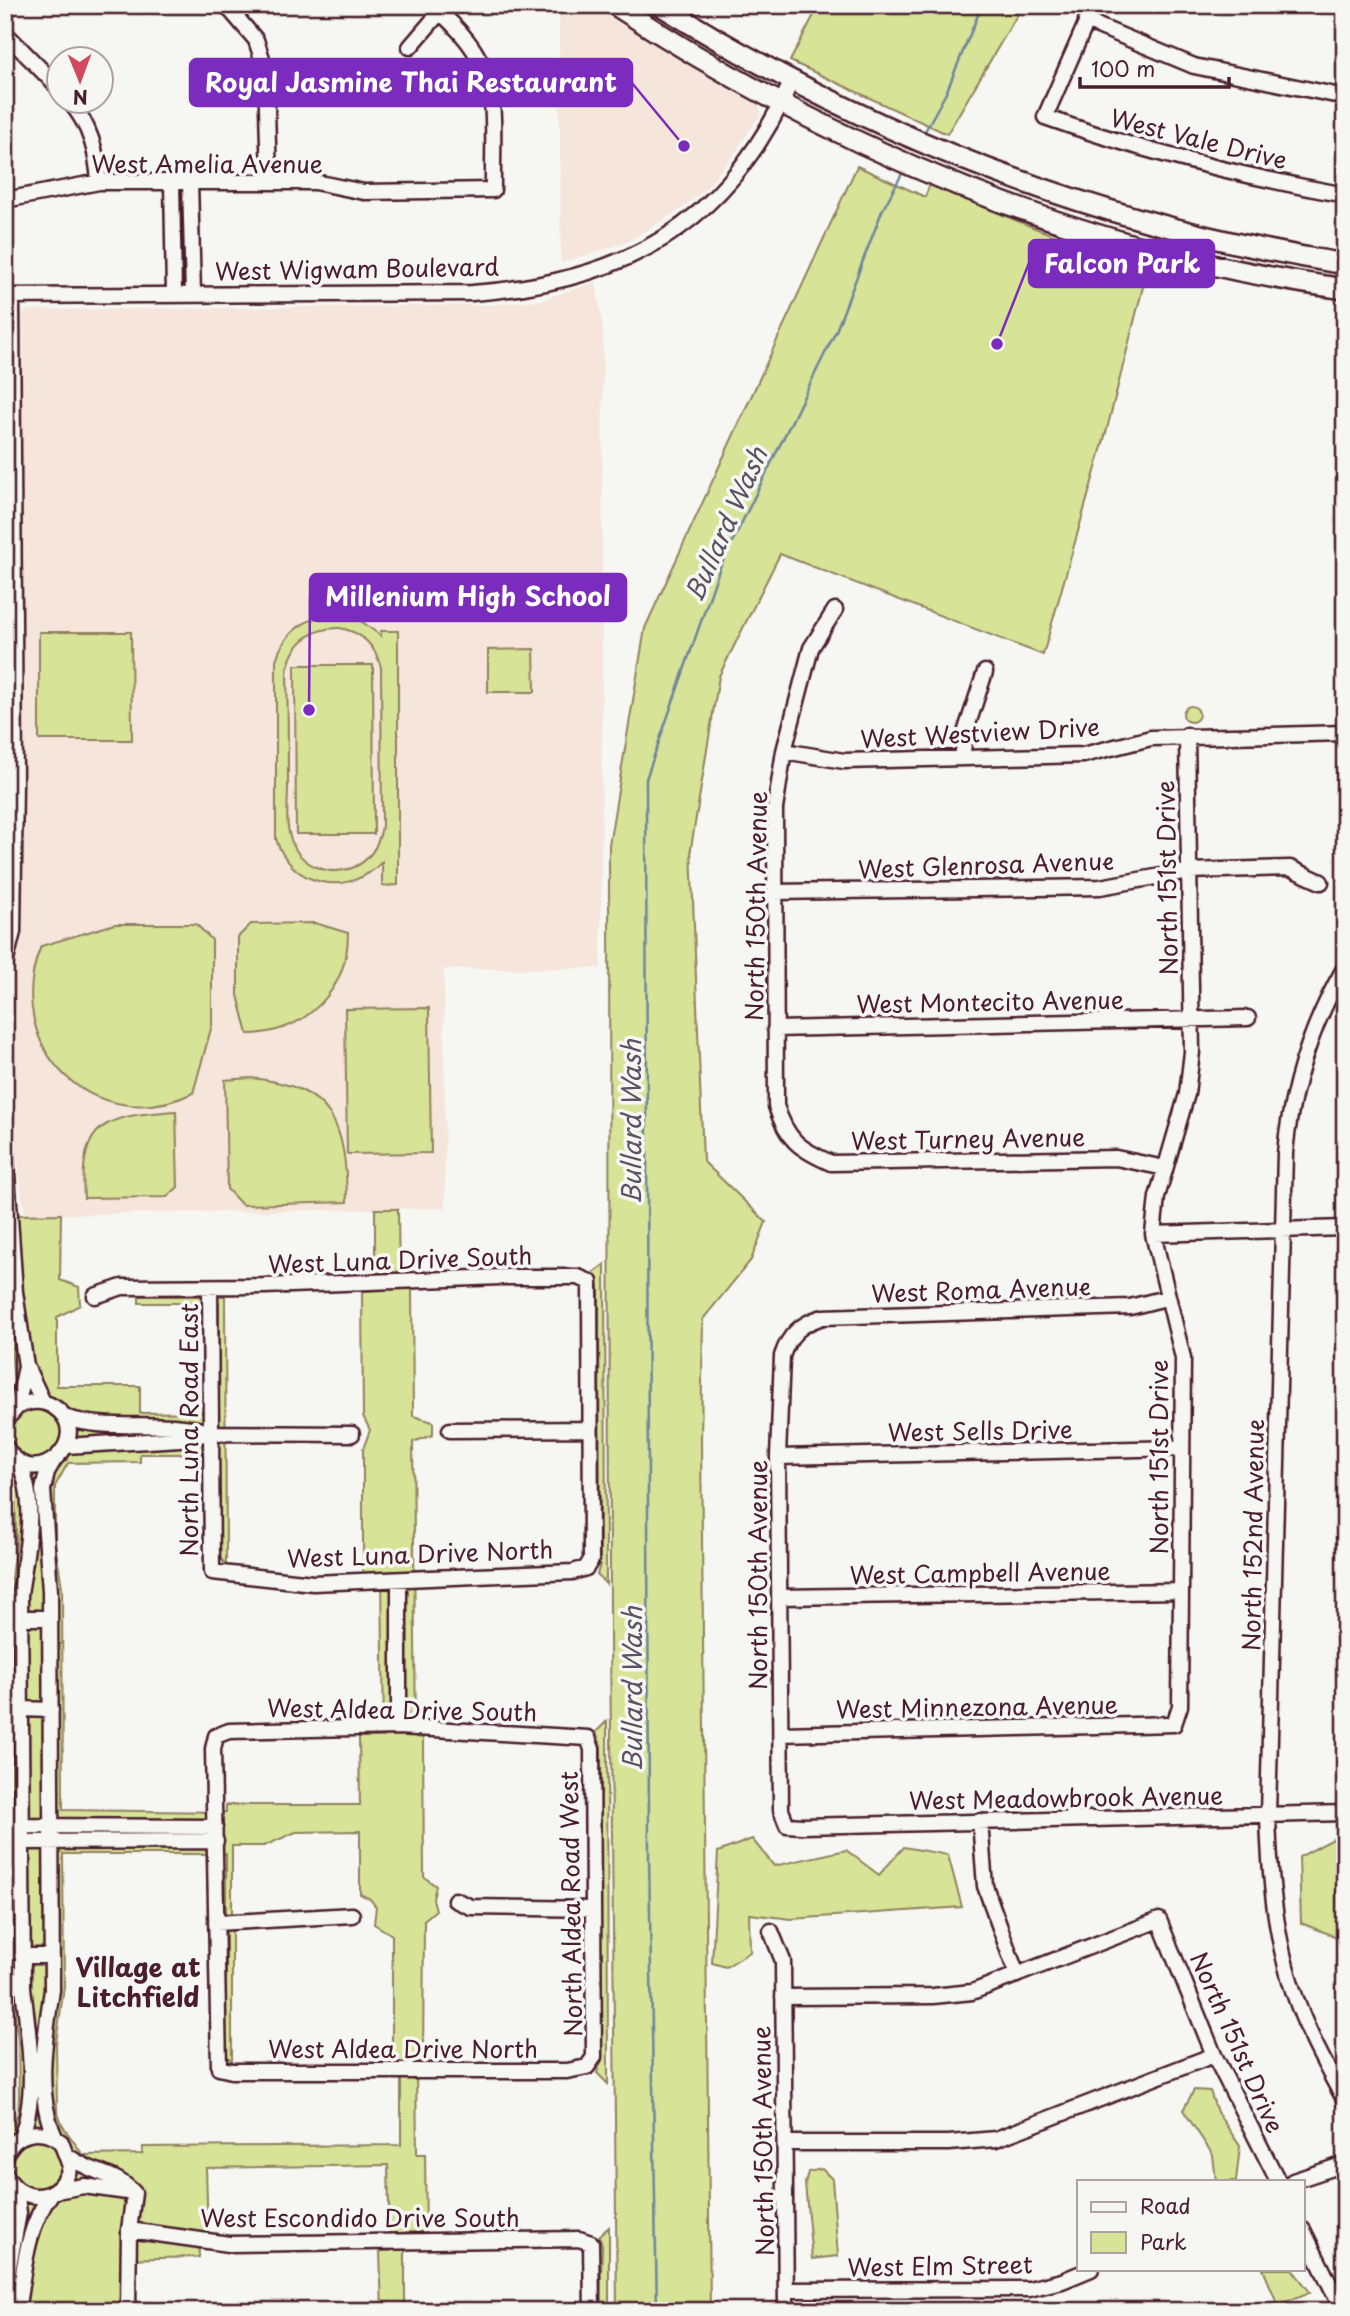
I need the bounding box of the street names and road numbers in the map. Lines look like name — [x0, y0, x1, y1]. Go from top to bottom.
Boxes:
street label: West Vale Drive — [1107, 99, 1291, 177]
street label: West Amelia Avenue — [91, 145, 323, 181]
street label: West Wigwam Boulevard — [215, 248, 500, 288]
street label: West Westview Drive — [859, 708, 1101, 756]
street label: North 151st Drive — [1146, 780, 1186, 976]
street label: North 150th Avenue — [735, 791, 775, 1021]
street label: West Glenrosa Avenue — [857, 842, 1115, 886]
street label: West Montecito Avenue — [856, 981, 1124, 1021]
street label: West Turney Avenue — [850, 1118, 1086, 1158]
street label: West Luna Drive South — [267, 1236, 533, 1282]
street label: West Roma Avenue — [870, 1267, 1092, 1311]
street label: North Luna Road East — [170, 1303, 206, 1557]
street label: North 151st Drive — [1140, 1359, 1176, 1555]
street label: West Sells Drive — [887, 1410, 1073, 1450]
street label: North 152nd Avenue — [1232, 1419, 1272, 1651]
street label: North 150th Avenue — [739, 1460, 775, 1690]
street label: West Luna Drive North — [286, 1530, 554, 1576]
street label: West Campbell Avenue — [849, 1552, 1111, 1592]
street label: West Minnezona Avenue — [836, 1686, 1118, 1726]
street label: West Aldea Drive South — [267, 1689, 537, 1729]
street label: North Aldea Road West — [550, 1771, 590, 2037]
street label: West Meadowbrook Avenue — [908, 1776, 1224, 1818]
street label: North 151st Drive — [1182, 1946, 1294, 2138]
street label: North 150th Avenue — [742, 2026, 782, 2256]
street label: West Aldea Drive North — [268, 2030, 538, 2066]
street label: West Escondido Drive South — [200, 2199, 520, 2235]
street label: West Elm Street — [847, 2245, 1033, 2285]

